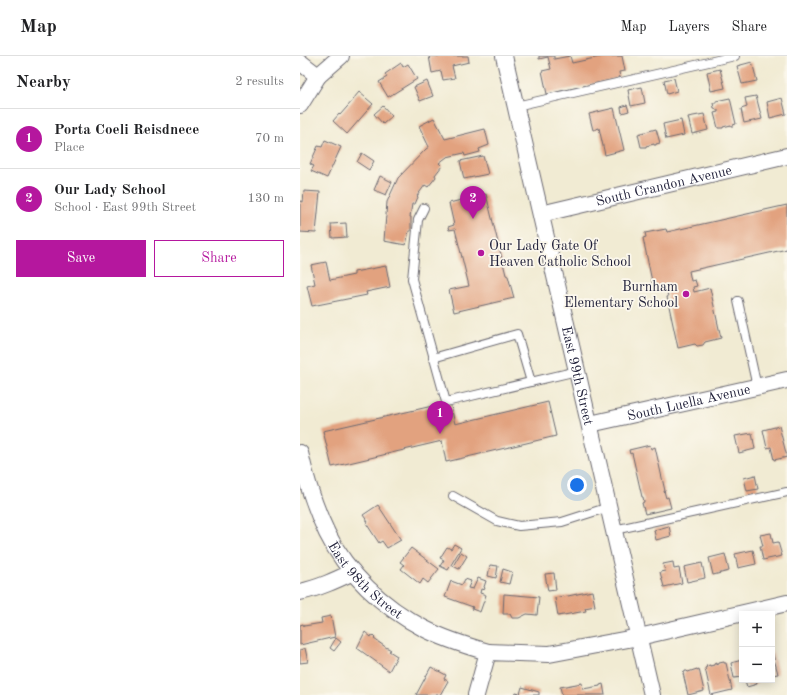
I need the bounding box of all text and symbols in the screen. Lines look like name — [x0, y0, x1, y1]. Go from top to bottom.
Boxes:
text: Map — [20, 18, 57, 37]
text: Map — [621, 20, 647, 34]
text: Layers — [669, 20, 710, 34]
text: Share — [732, 20, 767, 34]
text: Nearby — [16, 74, 71, 91]
text: 2 results — [235, 75, 284, 88]
text: Porta Coeli Reisdnece — [54, 123, 199, 138]
text: 1 — [25, 132, 33, 145]
text: 70 m — [255, 132, 284, 145]
text: Place — [54, 141, 84, 154]
street label: South Crandon Avenue — [594, 163, 733, 209]
text: Our Lady School — [54, 183, 166, 198]
pin: 2 — [460, 186, 486, 219]
text: 2 — [25, 192, 33, 205]
text: 130 m — [247, 192, 284, 205]
text: School · East 99th Street — [54, 201, 196, 214]
place label: Our Lady Gate Of Heaven Catholic School — [489, 239, 631, 269]
button: Save — [16, 240, 146, 277]
button: Share — [154, 240, 284, 277]
marker: Our Lady Gate Of Heaven Catholic School — [476, 248, 486, 258]
place label: Burnham Elementary School — [564, 280, 678, 310]
marker: Burnham Elementary School — [681, 289, 691, 299]
street label: East 99th Street — [559, 325, 595, 427]
street label: South Luella Avenue — [626, 382, 752, 424]
pin: 1 — [427, 401, 453, 434]
your location — [567, 475, 587, 495]
street label: East 98th Street — [325, 539, 405, 622]
map controls — [739, 611, 775, 683]
button: + — [739, 611, 775, 647]
button: − — [739, 647, 775, 683]

